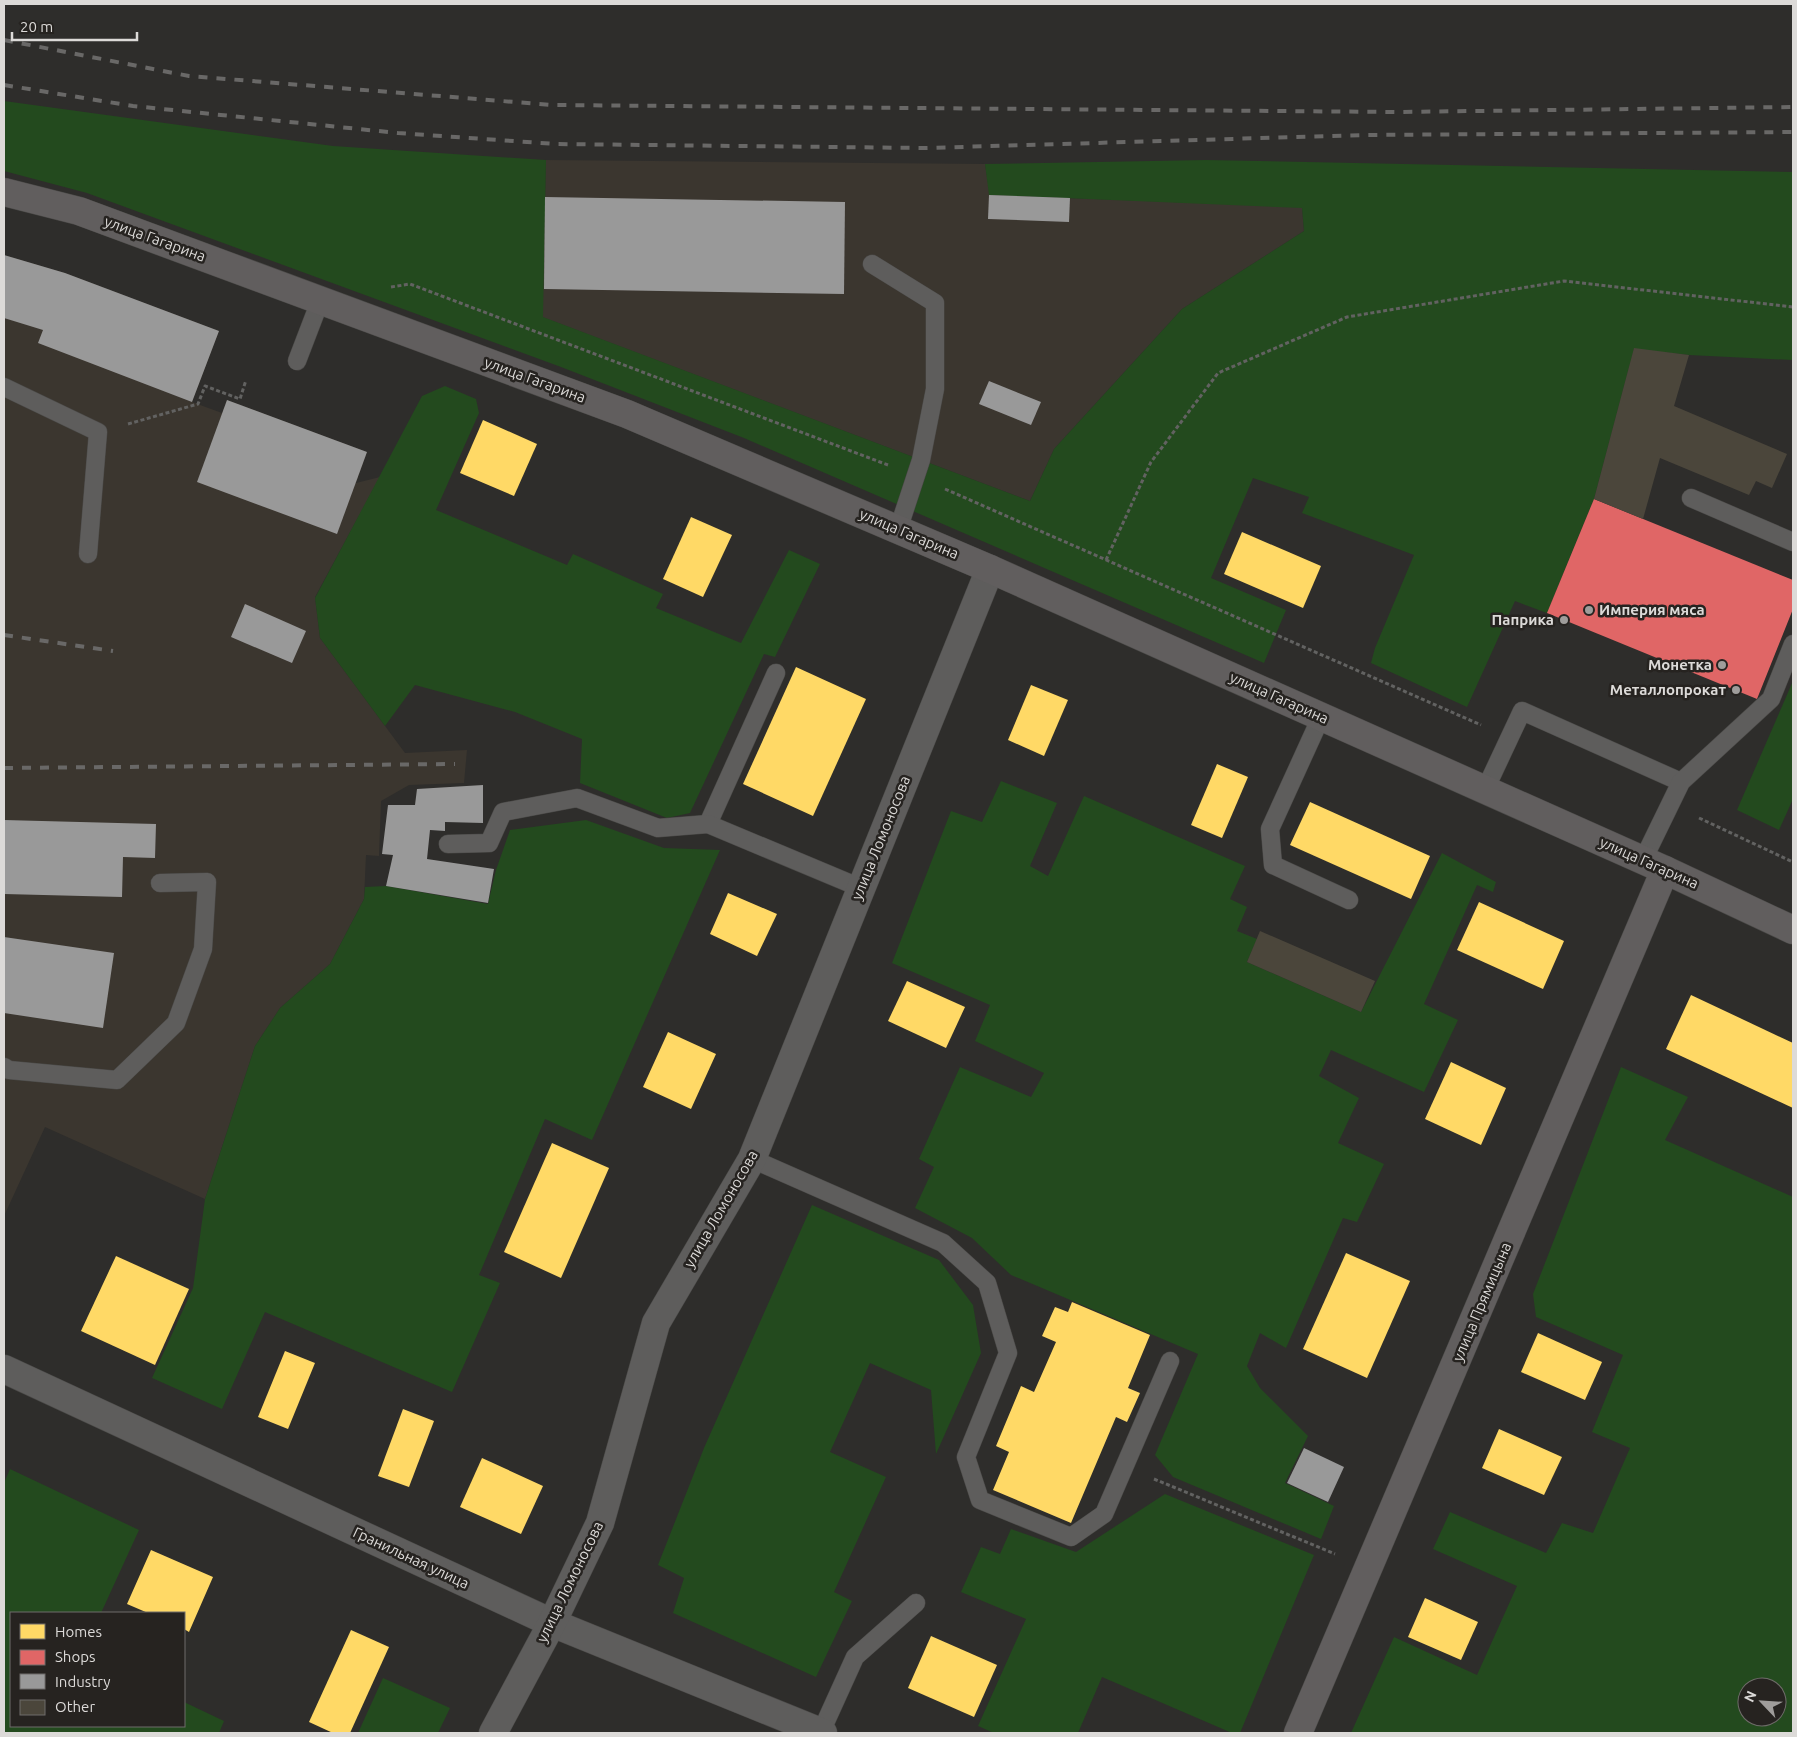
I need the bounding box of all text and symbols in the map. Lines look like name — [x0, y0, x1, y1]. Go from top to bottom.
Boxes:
scale bar — [12, 10, 138, 42]
text: 20 m — [20, 18, 53, 35]
street label: улица Гагарина — [102, 212, 208, 265]
street label: улица Гагарина — [482, 353, 588, 406]
street label: улица Гагарина — [857, 505, 961, 562]
place label: Империя мяса — [1599, 601, 1705, 618]
marker: Империя мяса — [1583, 604, 1595, 616]
place label: Паприка — [1492, 611, 1554, 628]
marker: Паприка — [1558, 614, 1570, 626]
place label: Монетка — [1648, 656, 1712, 673]
marker: Монетка — [1716, 659, 1728, 671]
street label: улица Гагарина — [1227, 668, 1331, 727]
place label: Металлопрокат — [1610, 681, 1726, 698]
marker: Металлопрокат — [1730, 684, 1742, 696]
street label: улица Ломоносова — [848, 773, 913, 902]
street label: улица Гагарина — [1597, 833, 1701, 892]
street label: улица Ломоносова — [680, 1147, 761, 1270]
street label: улица Прямицына — [1449, 1240, 1514, 1364]
street label: улица Ломоносова — [533, 1518, 606, 1645]
street label: Гранильная улица — [351, 1523, 472, 1592]
legend — [10, 1612, 185, 1727]
text: Homes — [55, 1623, 102, 1640]
text: Shops — [55, 1648, 96, 1665]
text: Industry — [55, 1673, 110, 1690]
north arrow — [1737, 1677, 1787, 1727]
text: N — [1741, 1688, 1760, 1705]
text: Other — [55, 1698, 95, 1715]

